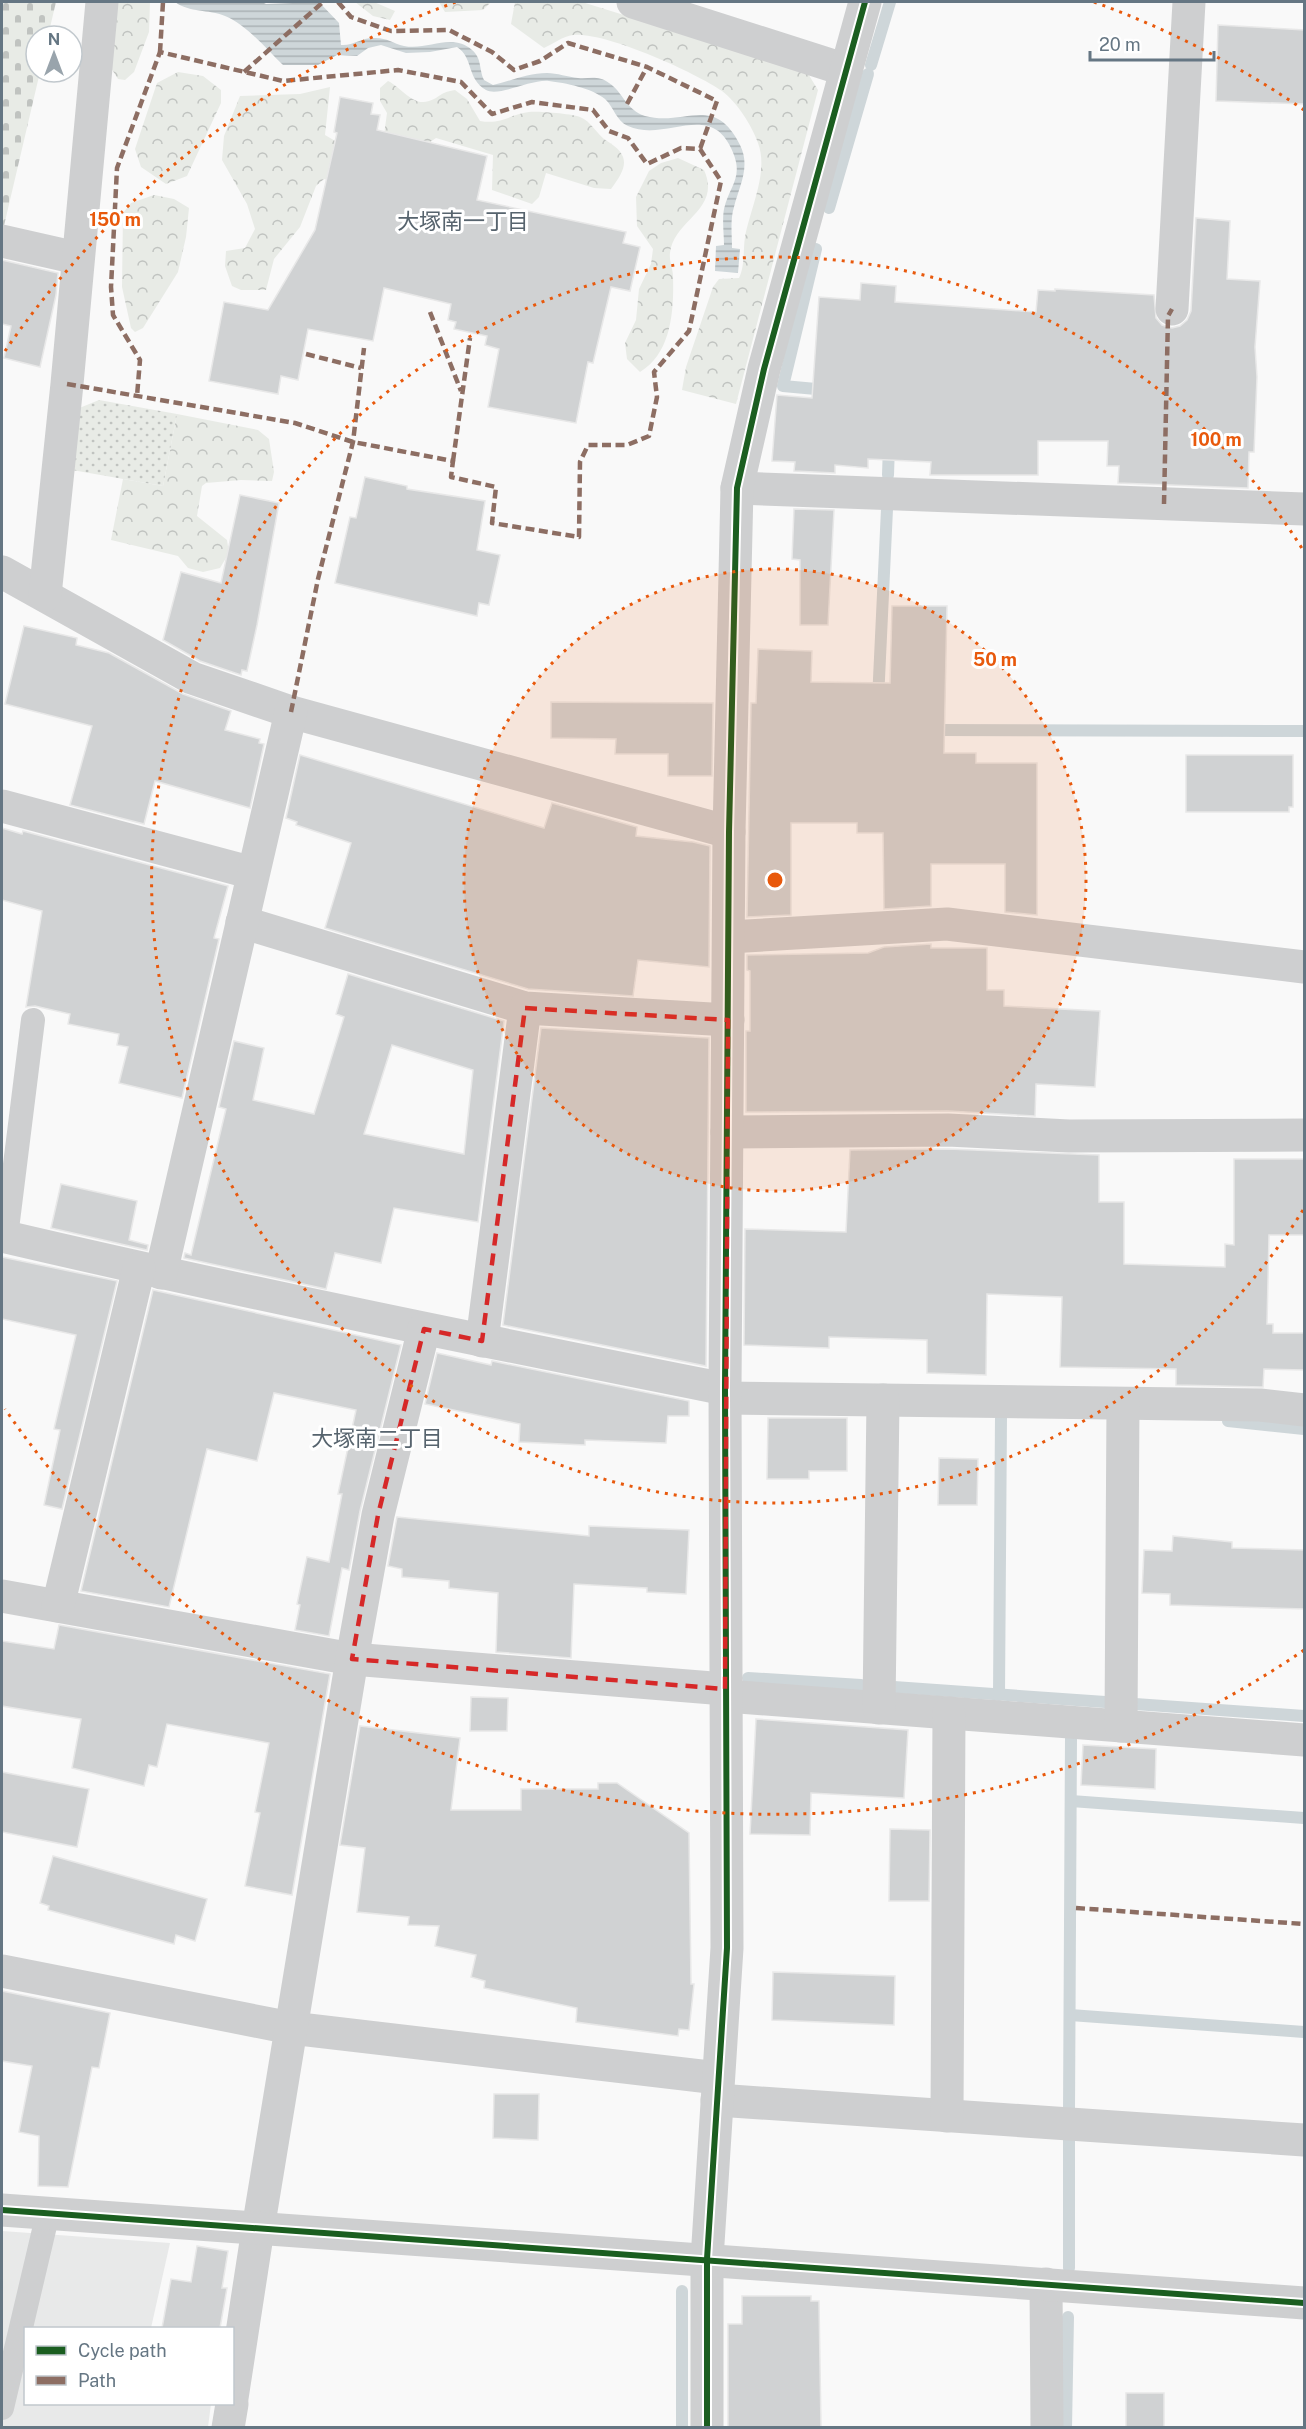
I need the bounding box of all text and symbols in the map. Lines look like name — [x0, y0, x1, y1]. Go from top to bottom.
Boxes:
north arrow — [24, 24, 84, 84]
scale bar — [1090, 24, 1214, 62]
text: N — [48, 30, 60, 49]
text: 20 m — [1099, 34, 1141, 55]
district label: 大塚南一丁目 — [397, 208, 529, 234]
text: 150 m — [89, 209, 141, 230]
text: 100 m — [1190, 429, 1242, 450]
text: 50 m — [973, 649, 1017, 670]
centre of rings — [765, 870, 785, 890]
district label: 大塚南二丁目 — [311, 1425, 443, 1451]
legend — [24, 2327, 234, 2405]
text: Cycle path — [78, 2340, 167, 2361]
text: Path — [78, 2370, 116, 2391]

